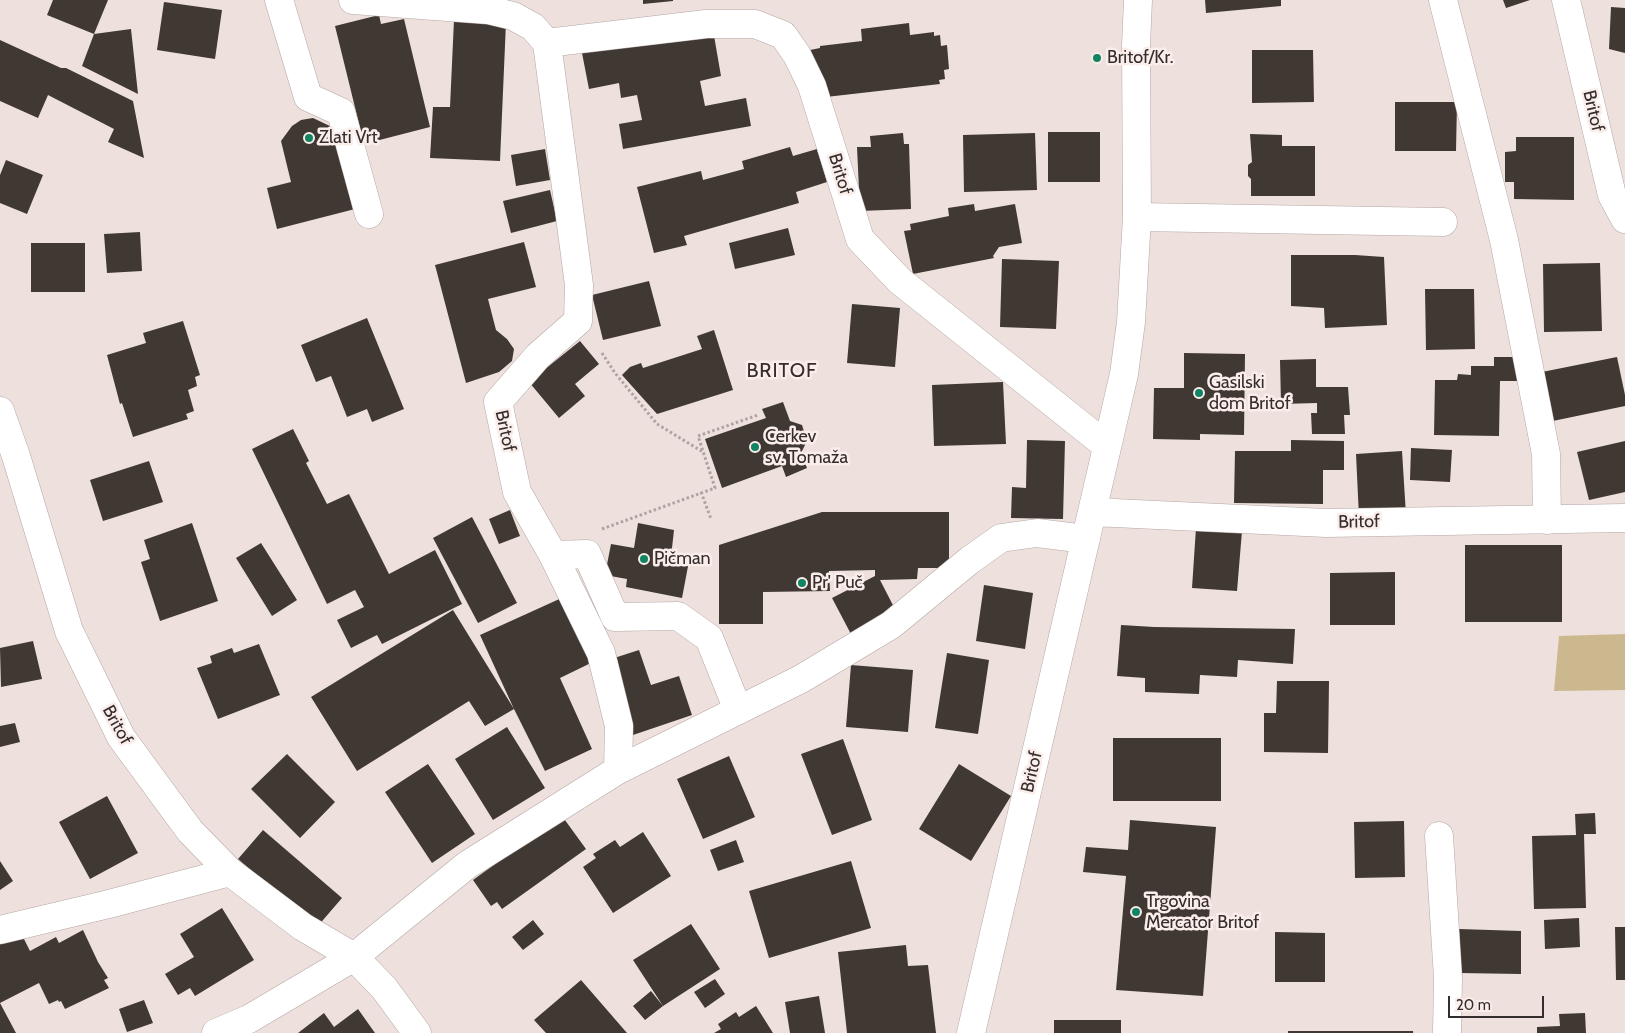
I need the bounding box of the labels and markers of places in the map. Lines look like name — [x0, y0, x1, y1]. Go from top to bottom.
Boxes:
place label: Britof/Kr. — [1107, 47, 1173, 69]
marker: Britof/Kr. — [1091, 52, 1103, 64]
place label: Zlati Vrt — [319, 127, 378, 149]
marker: Zlati Vrt — [303, 132, 315, 144]
place label: Gasilski dom Britof — [1209, 372, 1291, 414]
marker: Gasilski dom Britof — [1193, 387, 1205, 399]
place label: Cerkev sv. Tomaža — [765, 426, 848, 468]
marker: Cerkev sv. Tomaža — [749, 441, 761, 453]
place label: Pičman — [654, 548, 711, 570]
marker: Pičman — [638, 553, 650, 565]
place label: Pr' Puč — [812, 572, 863, 594]
marker: Pr' Puč — [796, 577, 808, 589]
place label: Trgovina Mercator Britof — [1146, 891, 1259, 934]
marker: Trgovina Mercator Britof — [1130, 906, 1142, 918]

